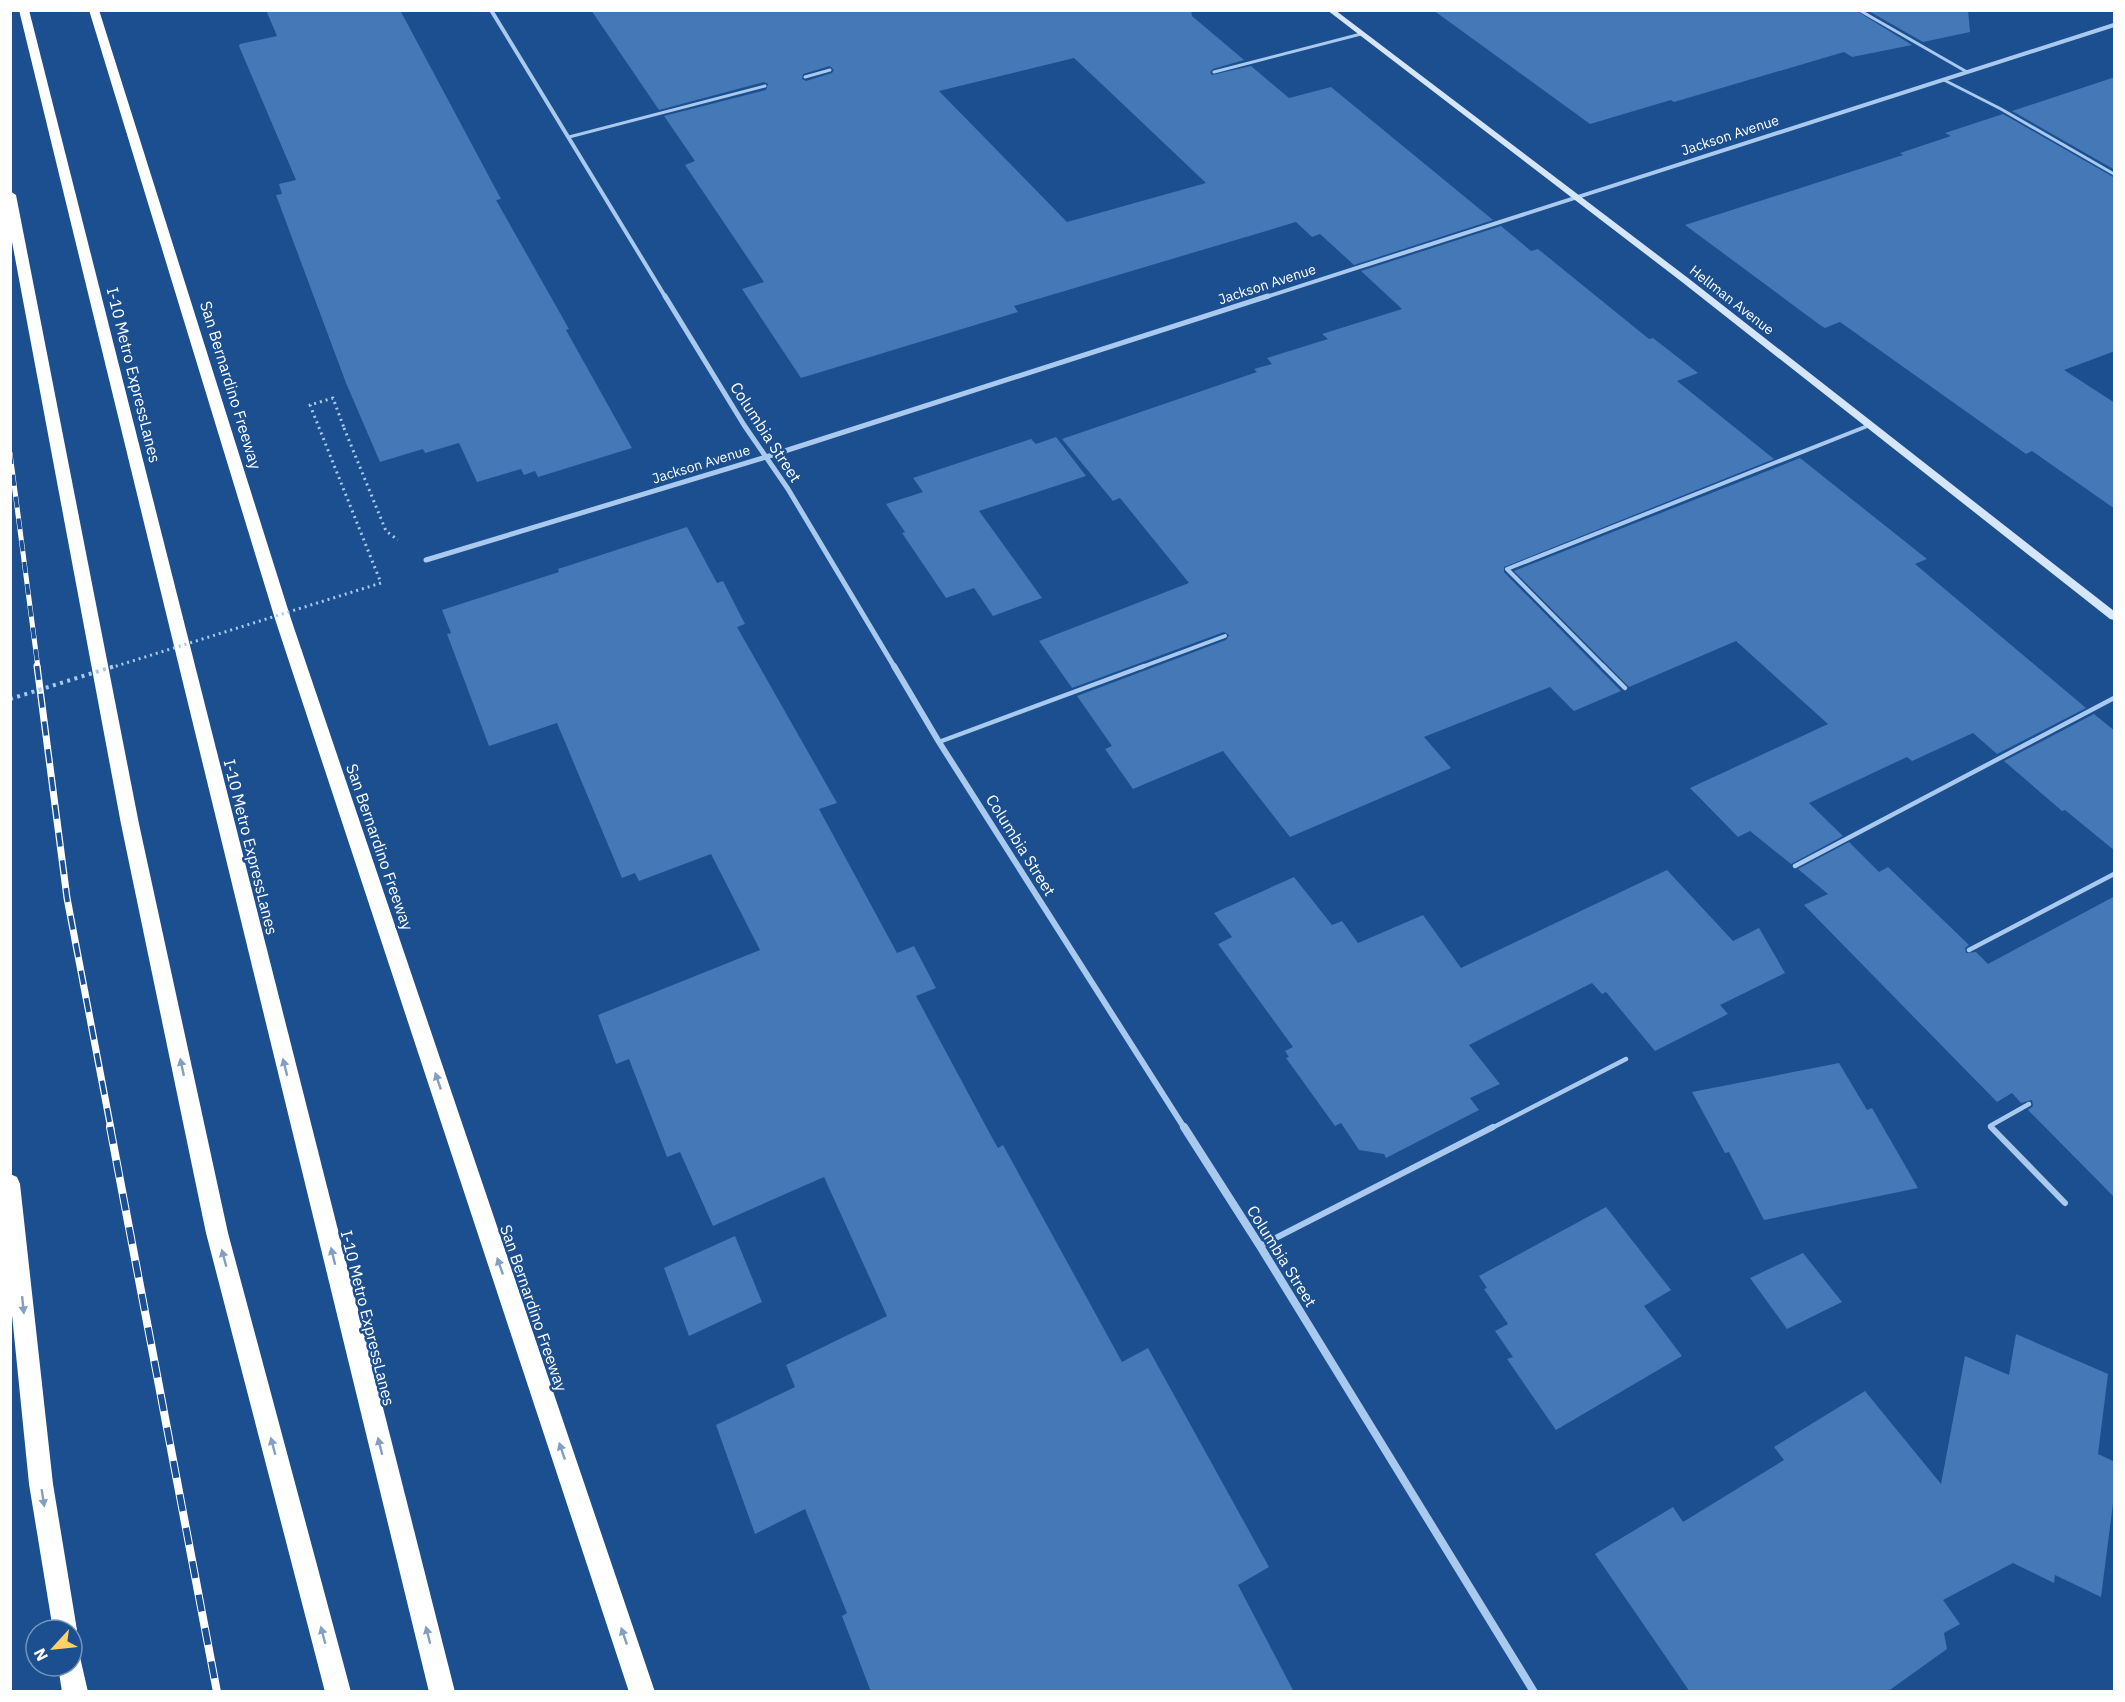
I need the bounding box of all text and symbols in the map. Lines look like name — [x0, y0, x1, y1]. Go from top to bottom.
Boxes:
street label: Jackson Avenue — [1679, 111, 1781, 159]
street label: Jackson Avenue — [1216, 260, 1318, 308]
street label: Hellman Avenue — [1686, 261, 1778, 339]
street label: I-10 Metro ExpressLanes — [102, 285, 166, 465]
street label: San Bernardino Freeway — [196, 298, 266, 472]
street label: Columbia Street — [726, 378, 806, 486]
street label: Jackson Avenue — [650, 440, 752, 487]
street label: I-10 Metro ExpressLanes — [219, 757, 283, 937]
street label: San Bernardino Freeway — [342, 761, 418, 933]
street label: Columbia Street — [982, 791, 1060, 899]
one-way arrow — [177, 1058, 186, 1077]
one-way arrow — [280, 1058, 290, 1076]
one-way arrow — [432, 1072, 442, 1090]
street label: Columbia Street — [1243, 1202, 1321, 1310]
street label: San Bernardino Freeway — [496, 1222, 572, 1394]
street label: I-10 Metro ExpressLanes — [336, 1228, 400, 1408]
one-way arrow — [327, 1247, 337, 1266]
one-way arrow — [218, 1249, 228, 1267]
one-way arrow — [494, 1257, 504, 1275]
one-way arrow — [18, 1295, 28, 1314]
one-way arrow — [375, 1436, 385, 1455]
one-way arrow — [268, 1437, 278, 1455]
one-way arrow — [556, 1442, 566, 1460]
one-way arrow — [39, 1489, 48, 1508]
north arrow — [24, 1618, 84, 1678]
one-way arrow — [317, 1626, 327, 1644]
one-way arrow — [422, 1626, 432, 1644]
one-way arrow — [618, 1627, 628, 1645]
text: N — [29, 1645, 52, 1665]

